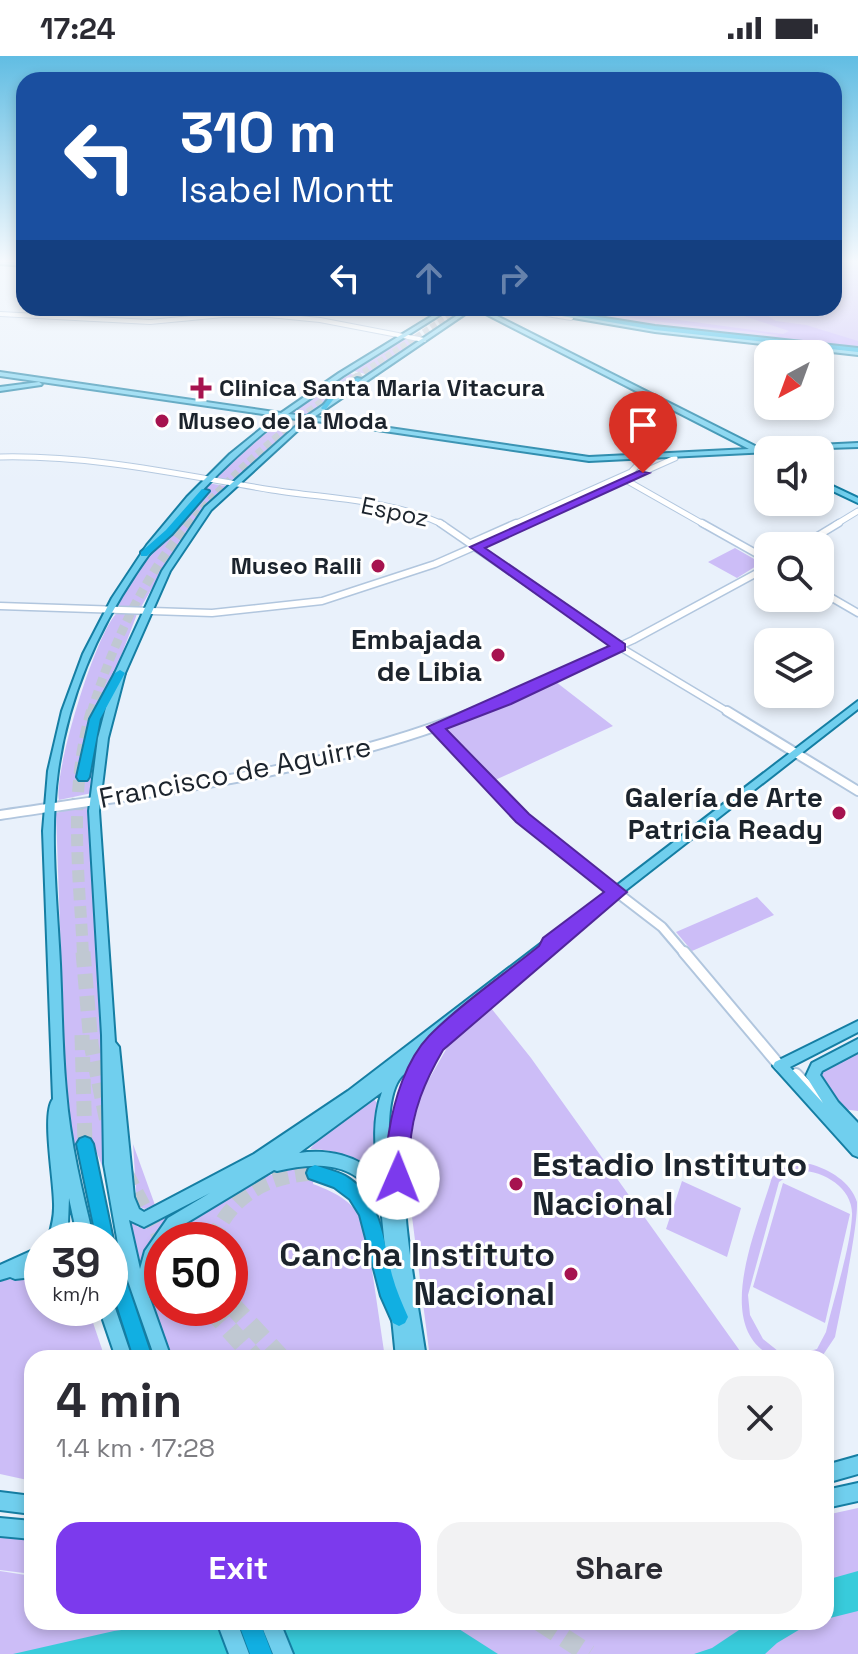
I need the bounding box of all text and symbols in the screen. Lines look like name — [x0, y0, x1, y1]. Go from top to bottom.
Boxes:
text: 17:24 — [40, 9, 116, 48]
text: 310 m — [180, 97, 337, 168]
icon: left — [48, 104, 152, 208]
text: Isabel Montt — [180, 167, 395, 213]
icon: left — [323, 256, 367, 300]
icon: ahead — [407, 256, 451, 300]
icon: right — [491, 256, 535, 300]
north arrow — [754, 340, 834, 420]
map controls — [754, 340, 834, 708]
place label: Clinica Santa Maria Vitacura — [219, 372, 545, 403]
marker: Clinica Santa Maria Vitacura — [190, 377, 212, 399]
pin — [609, 391, 677, 473]
icon: arrive — [621, 403, 665, 447]
place label: Museo de la Moda — [178, 405, 388, 436]
marker: Museo de la Moda — [153, 412, 171, 430]
button: sound — [754, 436, 834, 516]
street label: Espoz — [358, 489, 432, 534]
button: search — [754, 532, 834, 612]
place label: Museo Ralli — [231, 550, 362, 581]
marker: Museo Ralli — [369, 557, 387, 575]
place label: Embajada de Libia — [351, 621, 482, 689]
button: layers — [754, 628, 834, 708]
marker: Embajada de Libia — [489, 646, 507, 664]
street label: Francisco de Aguirre — [96, 728, 374, 816]
place label: Galería de Arte Patricia Ready — [625, 779, 823, 847]
marker: Galería de Arte Patricia Ready — [830, 804, 848, 822]
position arrow — [356, 1136, 440, 1220]
place label: Estadio Instituto Nacional — [532, 1143, 807, 1225]
marker: Estadio Instituto Nacional — [507, 1175, 525, 1193]
speed limit sign: 50 — [144, 1222, 248, 1326]
place label: Cancha Instituto Nacional — [279, 1233, 555, 1315]
text: 39 — [51, 1238, 101, 1289]
marker: Cancha Instituto Nacional — [562, 1265, 580, 1283]
text: km/h — [52, 1281, 100, 1307]
text: 4 min — [56, 1370, 182, 1431]
button: close — [718, 1376, 802, 1460]
text: 1.4 km · 17:28 — [56, 1431, 215, 1465]
button: Exit — [56, 1522, 421, 1614]
button: Share — [437, 1522, 802, 1614]

